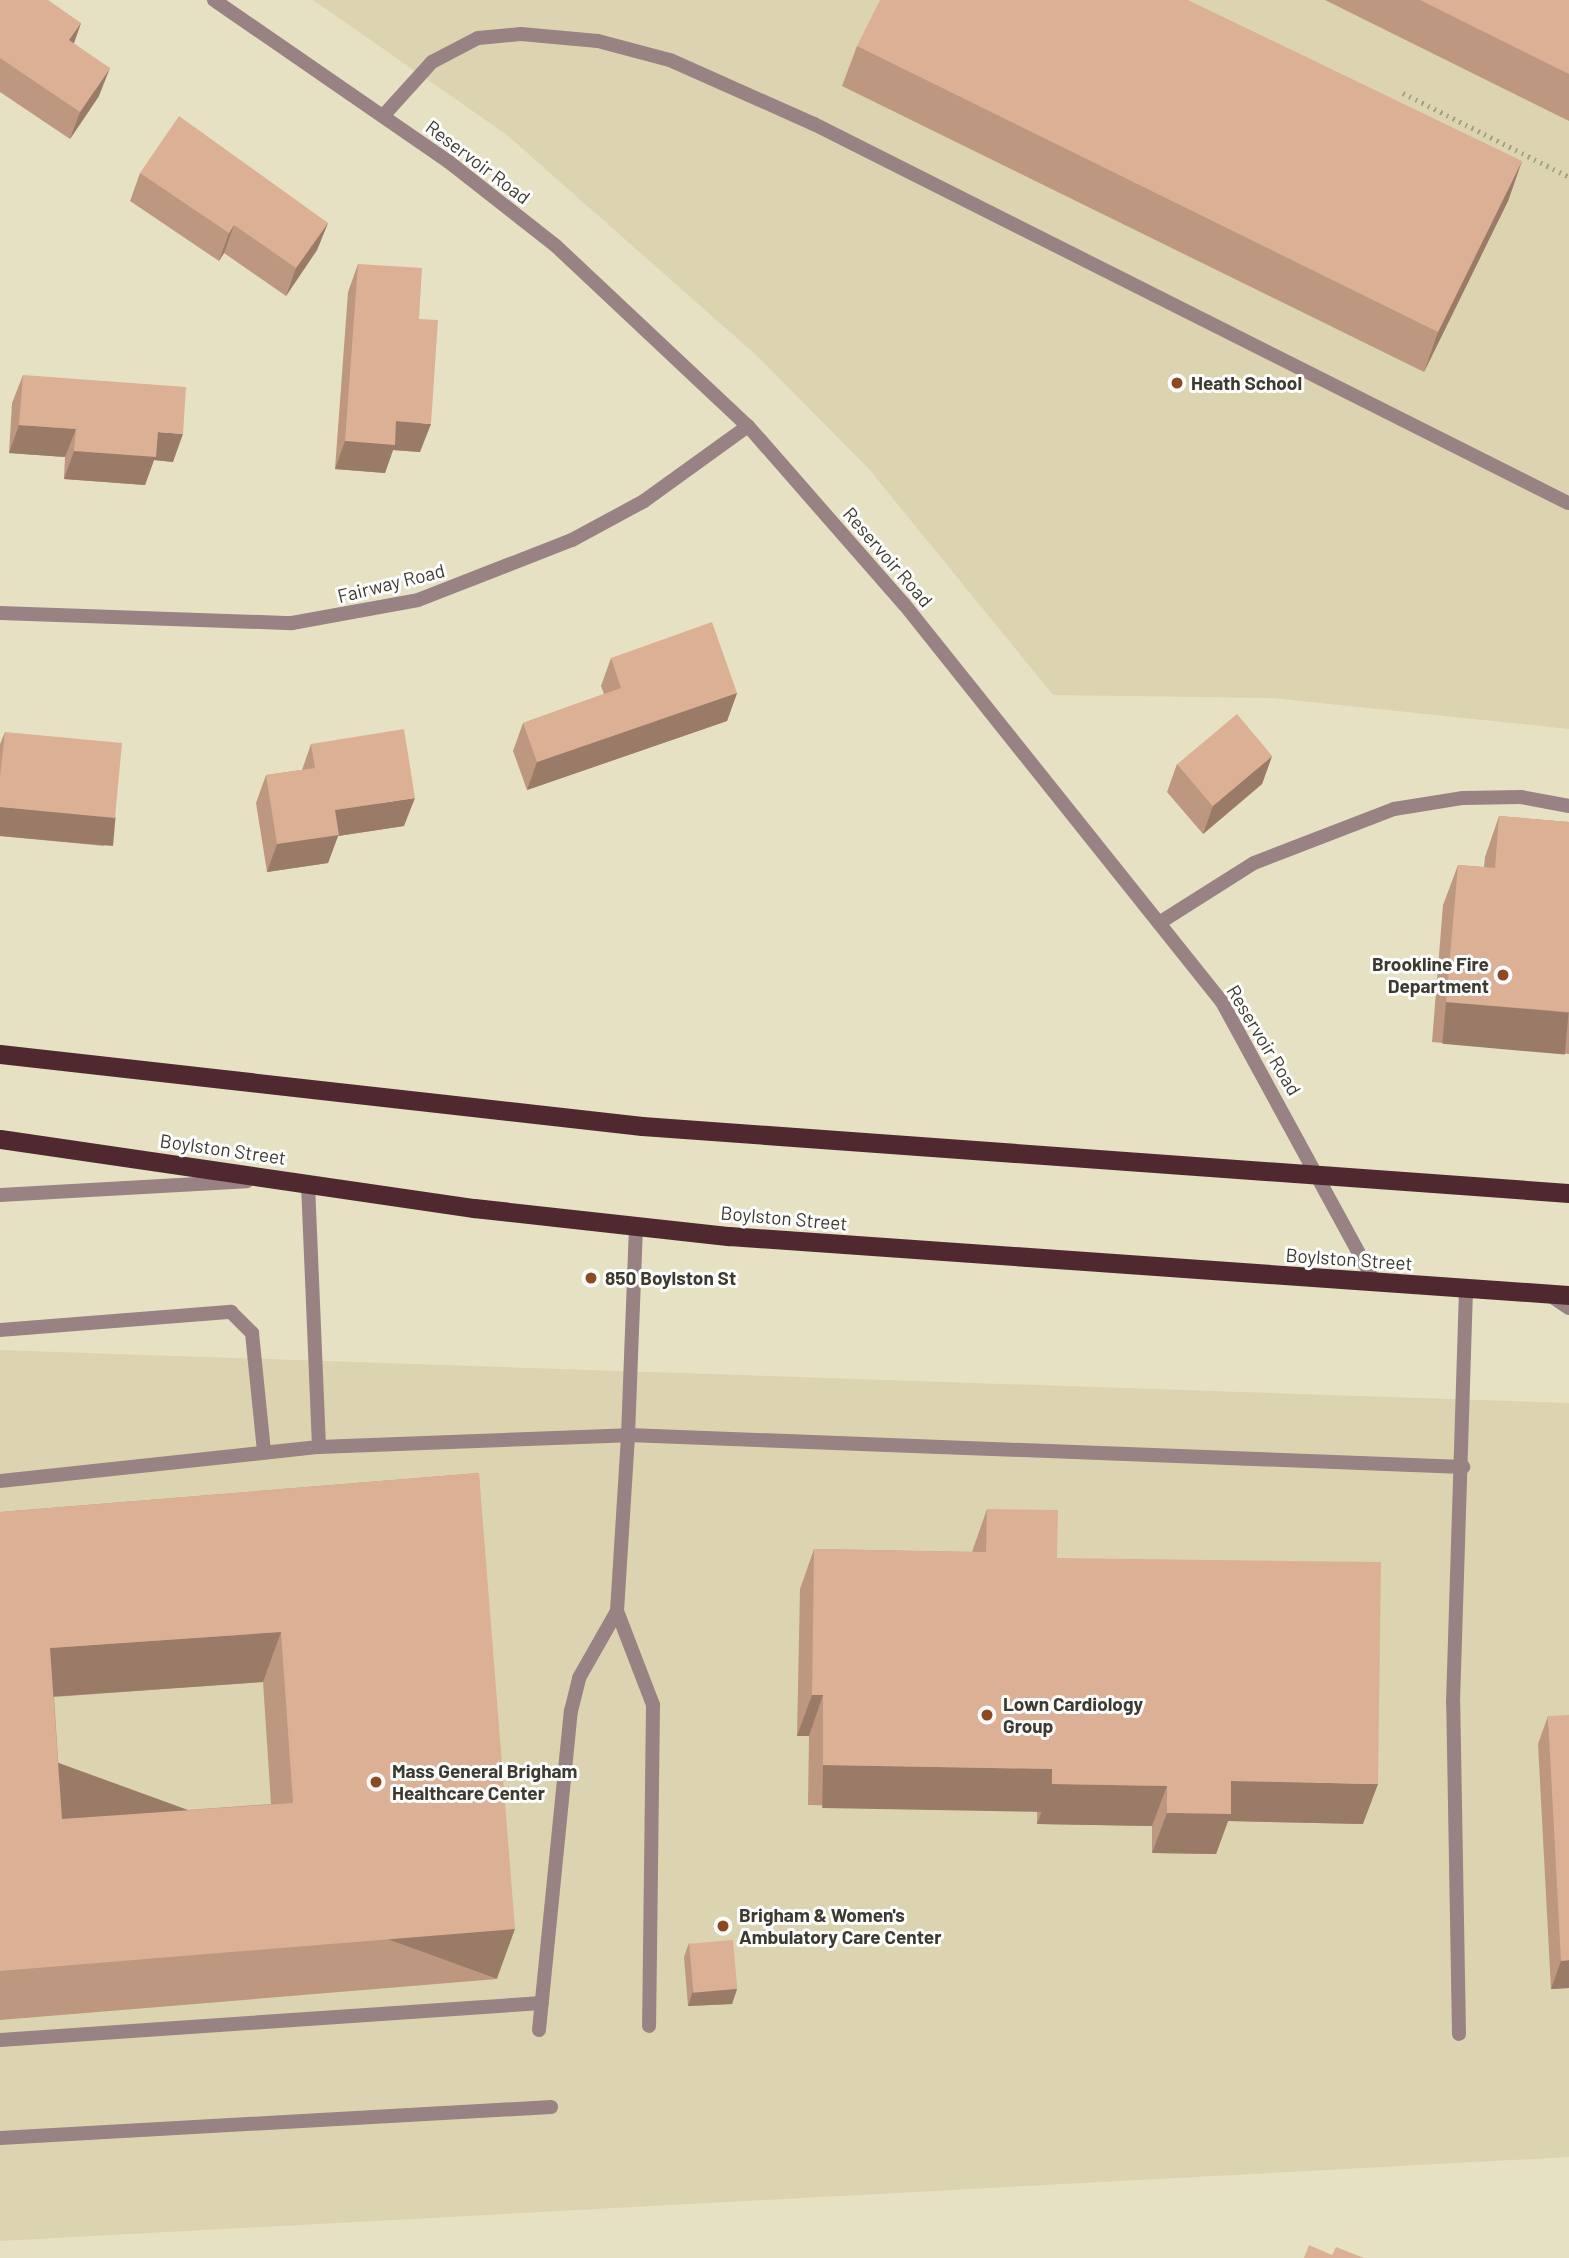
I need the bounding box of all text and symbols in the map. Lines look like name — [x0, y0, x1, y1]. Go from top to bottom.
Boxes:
street label: Reservoir Road — [421, 115, 535, 209]
place label: Heath School — [1191, 372, 1302, 394]
marker: Heath School — [1169, 375, 1185, 391]
street label: Reservoir Road — [838, 502, 938, 612]
street label: Fairway Road — [335, 559, 447, 607]
place label: Brookline Fire Department — [1372, 953, 1489, 997]
marker: Brookline Fire Department — [1495, 967, 1511, 983]
street label: Reservoir Road — [1222, 981, 1306, 1099]
street label: Boylston Street — [159, 1129, 287, 1169]
street label: Boylston Street — [720, 1201, 848, 1235]
street label: Boylston Street — [1285, 1243, 1413, 1275]
place label: 850 Boylston St — [605, 1267, 736, 1289]
marker: 850 Boylston St — [583, 1270, 599, 1286]
place label: Lown Cardiology Group — [1003, 1693, 1143, 1737]
marker: Lown Cardiology Group — [977, 1705, 997, 1725]
place label: Mass General Brigham Healthcare Center — [392, 1760, 577, 1804]
marker: Mass General Brigham Healthcare Center — [366, 1772, 386, 1792]
place label: Brigham & Women's Ambulatory Care Center — [739, 1904, 941, 1948]
marker: Brigham & Women's Ambulatory Care Center — [713, 1916, 733, 1936]

